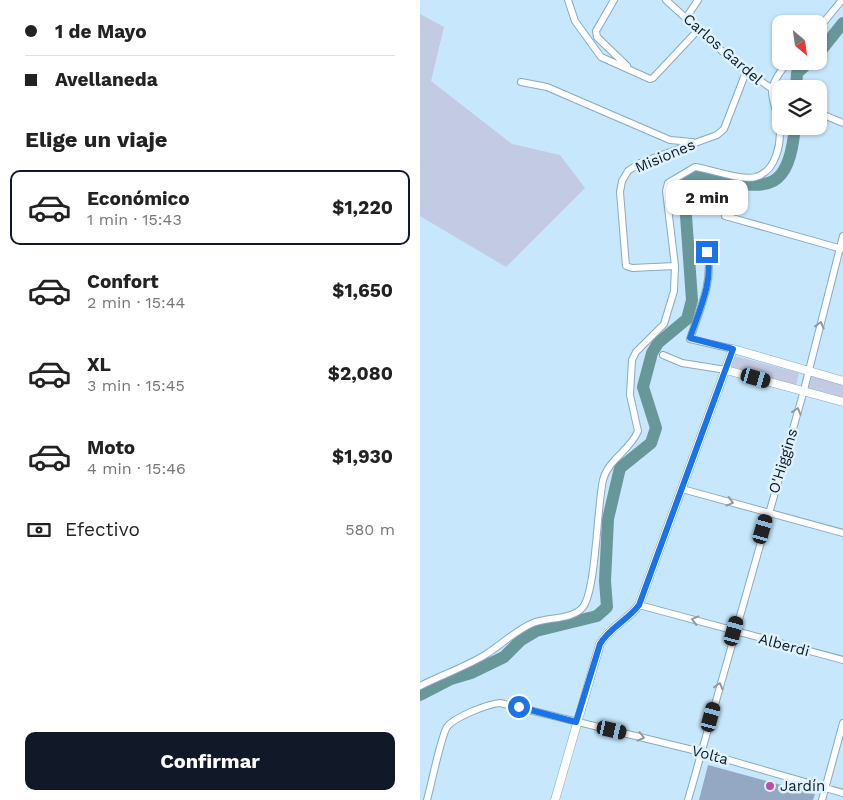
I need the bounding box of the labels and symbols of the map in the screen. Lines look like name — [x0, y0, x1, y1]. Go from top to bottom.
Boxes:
street label: Carlos Gardel — [680, 10, 767, 89]
north arrow — [772, 15, 828, 70]
street label: Misiones — [632, 135, 698, 177]
callout: 2 min — [666, 180, 748, 214]
route end — [696, 241, 718, 263]
one-way arrow — [814, 320, 825, 329]
car — [739, 367, 772, 389]
one-way arrow — [792, 408, 802, 416]
street label: O'Higgins — [765, 426, 801, 496]
one-way arrow — [725, 496, 733, 506]
car — [751, 513, 774, 545]
car — [722, 615, 745, 647]
one-way arrow — [691, 616, 699, 626]
street label: Alberdi — [757, 630, 811, 660]
one-way arrow — [714, 682, 724, 690]
route start — [508, 696, 530, 718]
car — [699, 701, 722, 733]
car — [595, 719, 628, 741]
one-way arrow — [636, 731, 645, 742]
street label: Volta — [690, 742, 731, 769]
place label: Jardín — [780, 777, 825, 795]
marker: Jardín — [764, 780, 776, 792]

